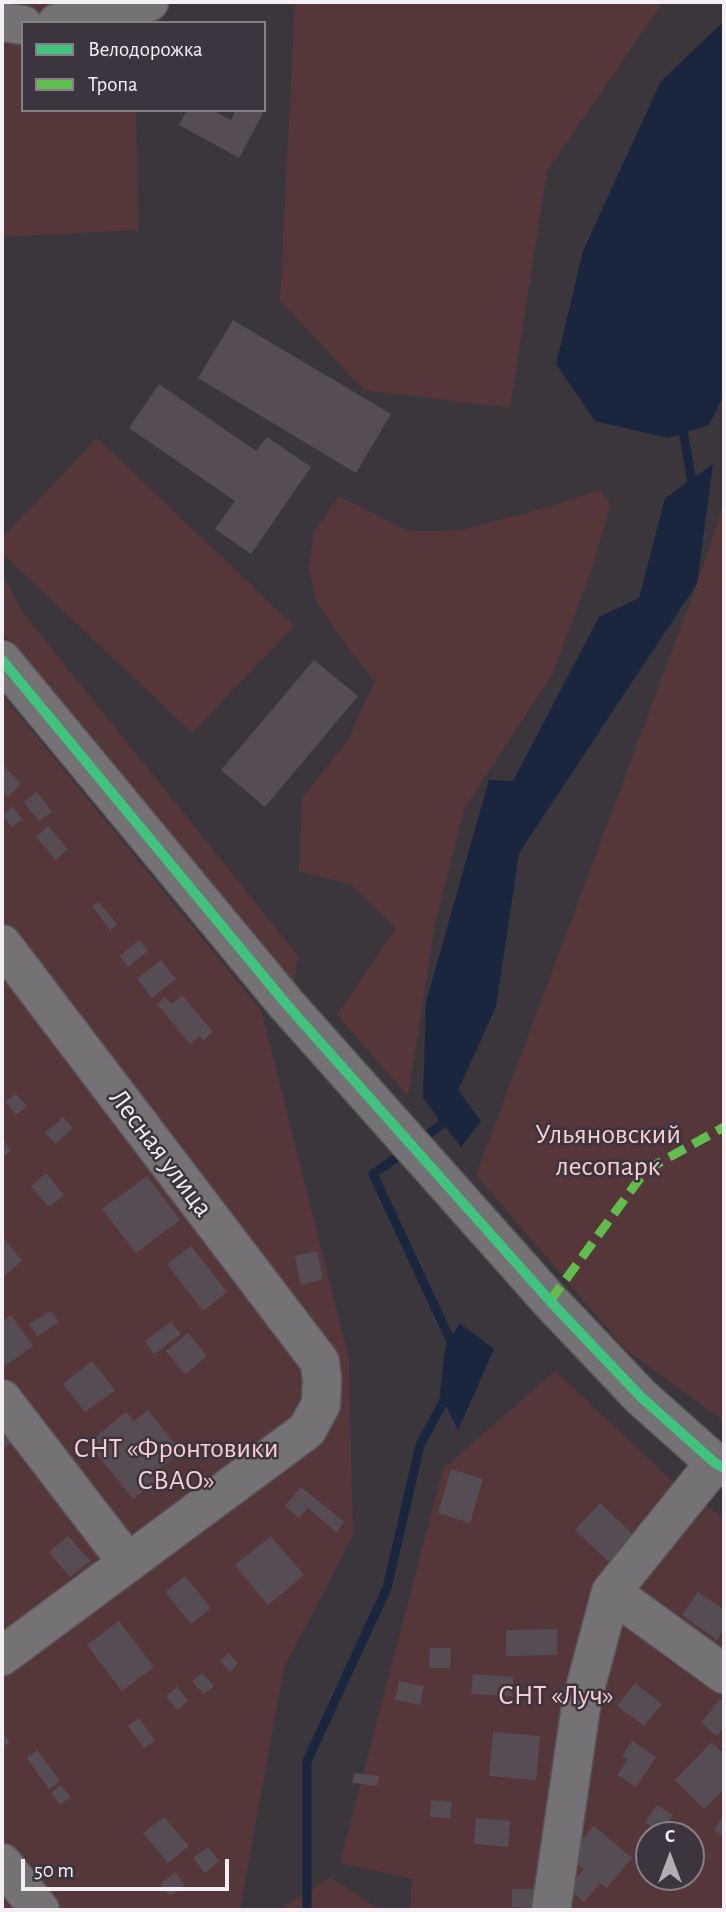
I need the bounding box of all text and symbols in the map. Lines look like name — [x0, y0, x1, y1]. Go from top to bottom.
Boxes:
legend — [21, 21, 266, 112]
text: Велодорожка — [88, 39, 203, 60]
text: Тропа — [88, 74, 138, 95]
street label: Лесная улица — [102, 1082, 220, 1224]
park label: Ульяновский лесопарк — [535, 1118, 681, 1184]
park label: СНТ «Фронтовики СВАО» — [73, 1432, 279, 1498]
park label: СНТ «Луч» — [498, 1679, 614, 1713]
north arrow — [635, 1821, 705, 1891]
text: С — [665, 1827, 675, 1846]
scale bar — [24, 1846, 233, 1890]
text: 50 m — [34, 1860, 74, 1881]

